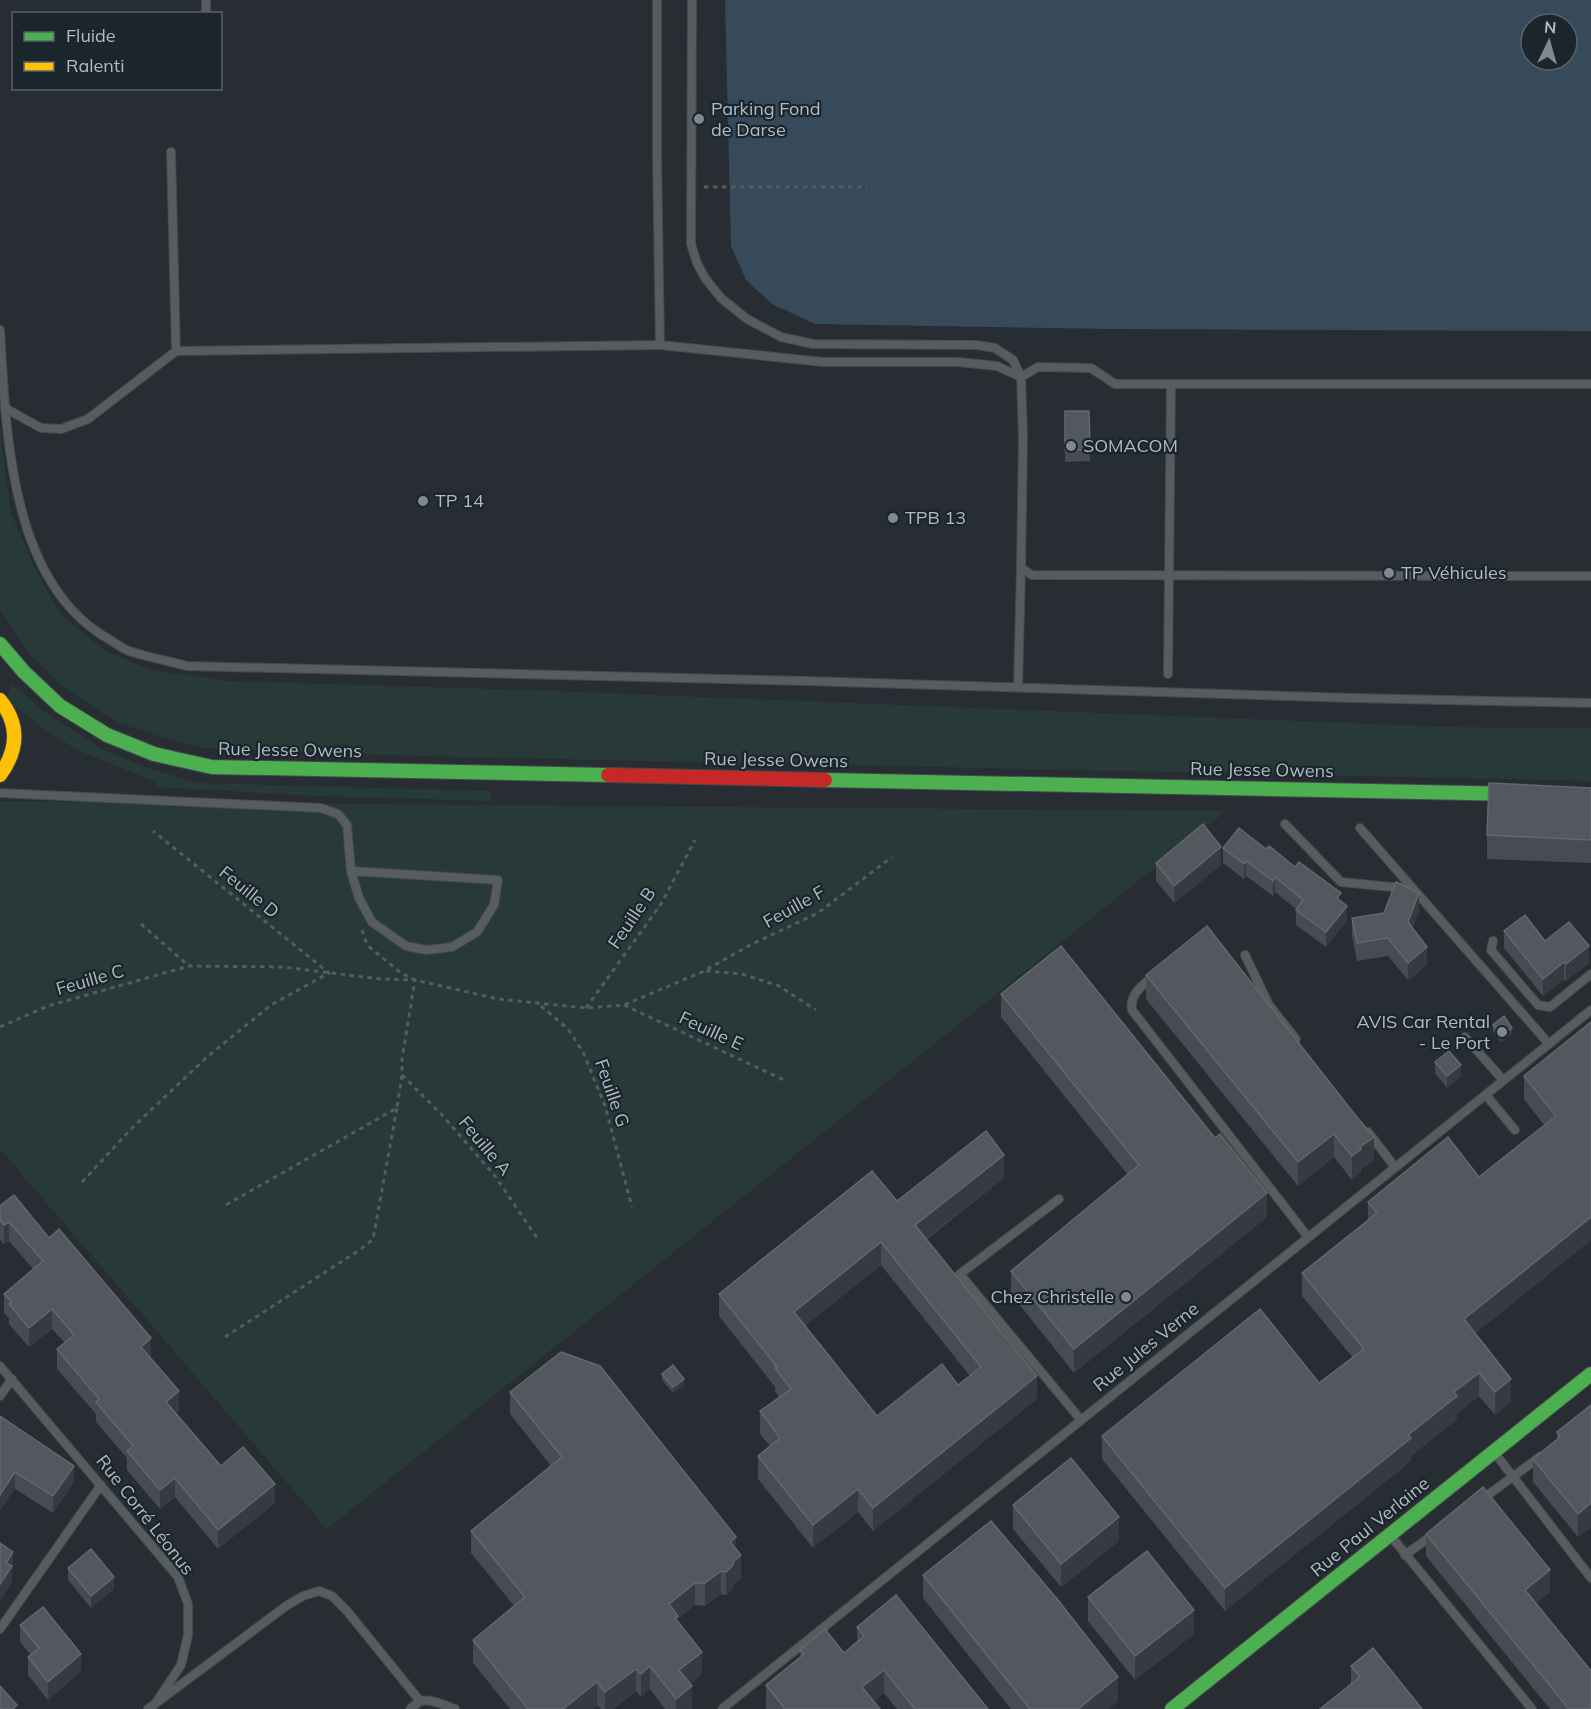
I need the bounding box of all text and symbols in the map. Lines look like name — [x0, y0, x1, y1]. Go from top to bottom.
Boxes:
legend — [12, 12, 222, 90]
north arrow — [1519, 12, 1579, 72]
text: N — [1543, 17, 1557, 38]
text: Fluide — [66, 24, 116, 47]
text: Ralenti — [66, 54, 124, 77]
place label: Parking Fond de Darse — [711, 97, 821, 141]
marker: Parking Fond de Darse — [692, 112, 706, 126]
place label: SOMACOM — [1083, 434, 1178, 457]
marker: SOMACOM — [1064, 439, 1078, 453]
place label: TP 14 — [435, 489, 484, 512]
marker: TP 14 — [416, 494, 430, 508]
place label: TPB 13 — [905, 506, 966, 529]
marker: TPB 13 — [886, 511, 900, 525]
place label: TP Véhicules — [1401, 561, 1507, 584]
marker: TP Véhicules — [1382, 566, 1396, 580]
street label: Rue Jesse Owens — [218, 737, 362, 762]
street label: Rue Jesse Owens — [704, 747, 848, 772]
street label: Rue Jesse Owens — [1190, 757, 1334, 782]
street label: Feuille D — [215, 860, 284, 923]
street label: Feuille F — [759, 880, 829, 933]
street label: Feuille B — [603, 882, 661, 953]
street label: Feuille C — [53, 959, 126, 1000]
street label: Feuille E — [676, 1006, 747, 1055]
place label: AVIS Car Rental - Le Port — [1357, 1010, 1490, 1054]
marker: AVIS Car Rental - Le Port — [1495, 1025, 1509, 1039]
street label: Feuille G — [590, 1056, 635, 1130]
street label: Feuille A — [454, 1111, 517, 1180]
place label: Chez Christelle — [990, 1285, 1114, 1308]
marker: Chez Christelle — [1119, 1290, 1133, 1304]
street label: Rue Jules Verne — [1088, 1297, 1203, 1396]
street label: Rue Corré Léonus — [91, 1450, 200, 1580]
street label: Rue Paul Verlaine — [1306, 1472, 1434, 1582]

